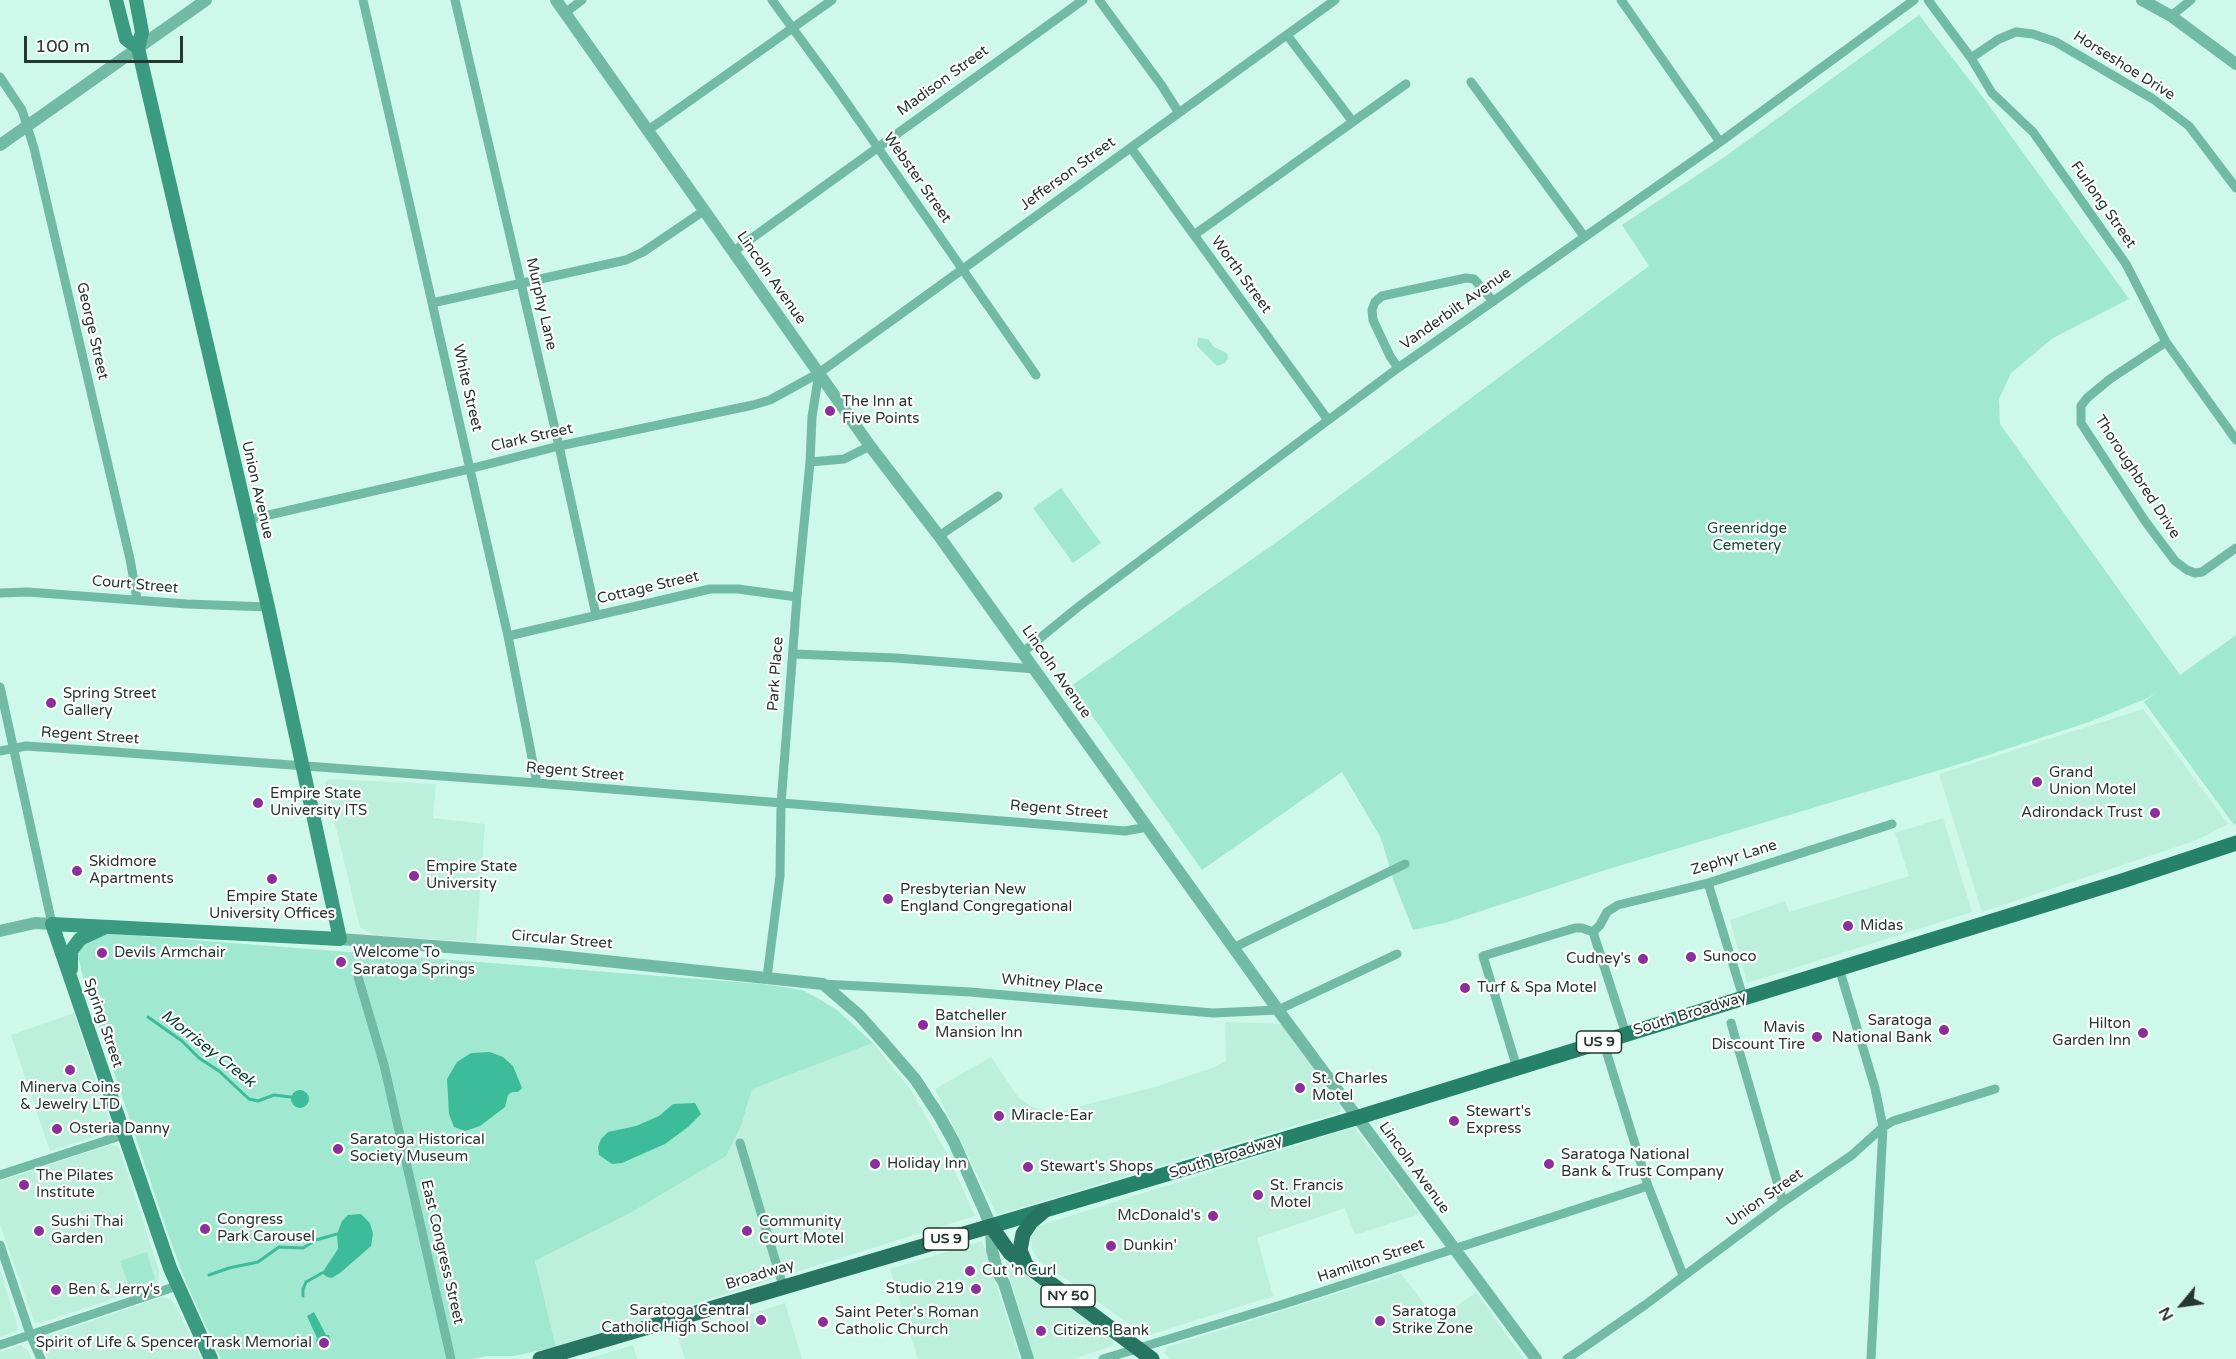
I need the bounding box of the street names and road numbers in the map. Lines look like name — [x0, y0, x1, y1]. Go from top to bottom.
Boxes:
street label: Horseshoe Drive — [2070, 28, 2178, 104]
street label: Madison Street — [894, 42, 992, 120]
street label: Webster Street — [879, 129, 955, 227]
street label: Jefferson Street — [1017, 133, 1119, 215]
street label: Furlong Street — [2066, 158, 2140, 252]
street label: Lincoln Avenue — [732, 228, 810, 328]
street label: Worth Street — [1207, 233, 1275, 317]
street label: Murphy Lane — [522, 256, 560, 352]
street label: Vanderbilt Avenue — [1397, 264, 1515, 354]
street label: George Street — [72, 281, 112, 381]
street label: White Street — [448, 343, 486, 433]
street label: Thoroughbred Drive — [2090, 412, 2184, 542]
street label: Clark Street — [489, 420, 575, 456]
street label: Union Avenue — [237, 439, 277, 541]
street label: Cottage Street — [595, 568, 701, 608]
street label: Court Street — [91, 572, 179, 598]
street label: Lincoln Avenue — [1017, 622, 1095, 722]
street label: Park Place — [764, 636, 788, 712]
street label: Regent Street — [40, 724, 140, 748]
street label: Regent Street — [525, 759, 625, 785]
street label: Regent Street — [1009, 797, 1109, 823]
street label: Zephyr Lane — [1689, 836, 1779, 880]
street label: Circular Street — [511, 927, 613, 953]
street label: Whitney Place — [1000, 971, 1104, 997]
street label: Spring Street — [79, 976, 127, 1070]
street label: South Broadway — [1631, 988, 1749, 1040]
road number: US 9 — [1576, 1031, 1622, 1053]
street label: Lincoln Avenue — [1375, 1119, 1453, 1217]
street label: South Broadway — [1167, 1131, 1285, 1183]
street label: Union Street — [1723, 1165, 1807, 1231]
street label: East Congress Street — [417, 1178, 467, 1326]
road number: US 9 — [924, 1228, 968, 1250]
street label: Hamilton Street — [1315, 1235, 1427, 1287]
street label: Broadway — [723, 1256, 797, 1294]
road number: NY 50 — [1041, 1285, 1095, 1307]

